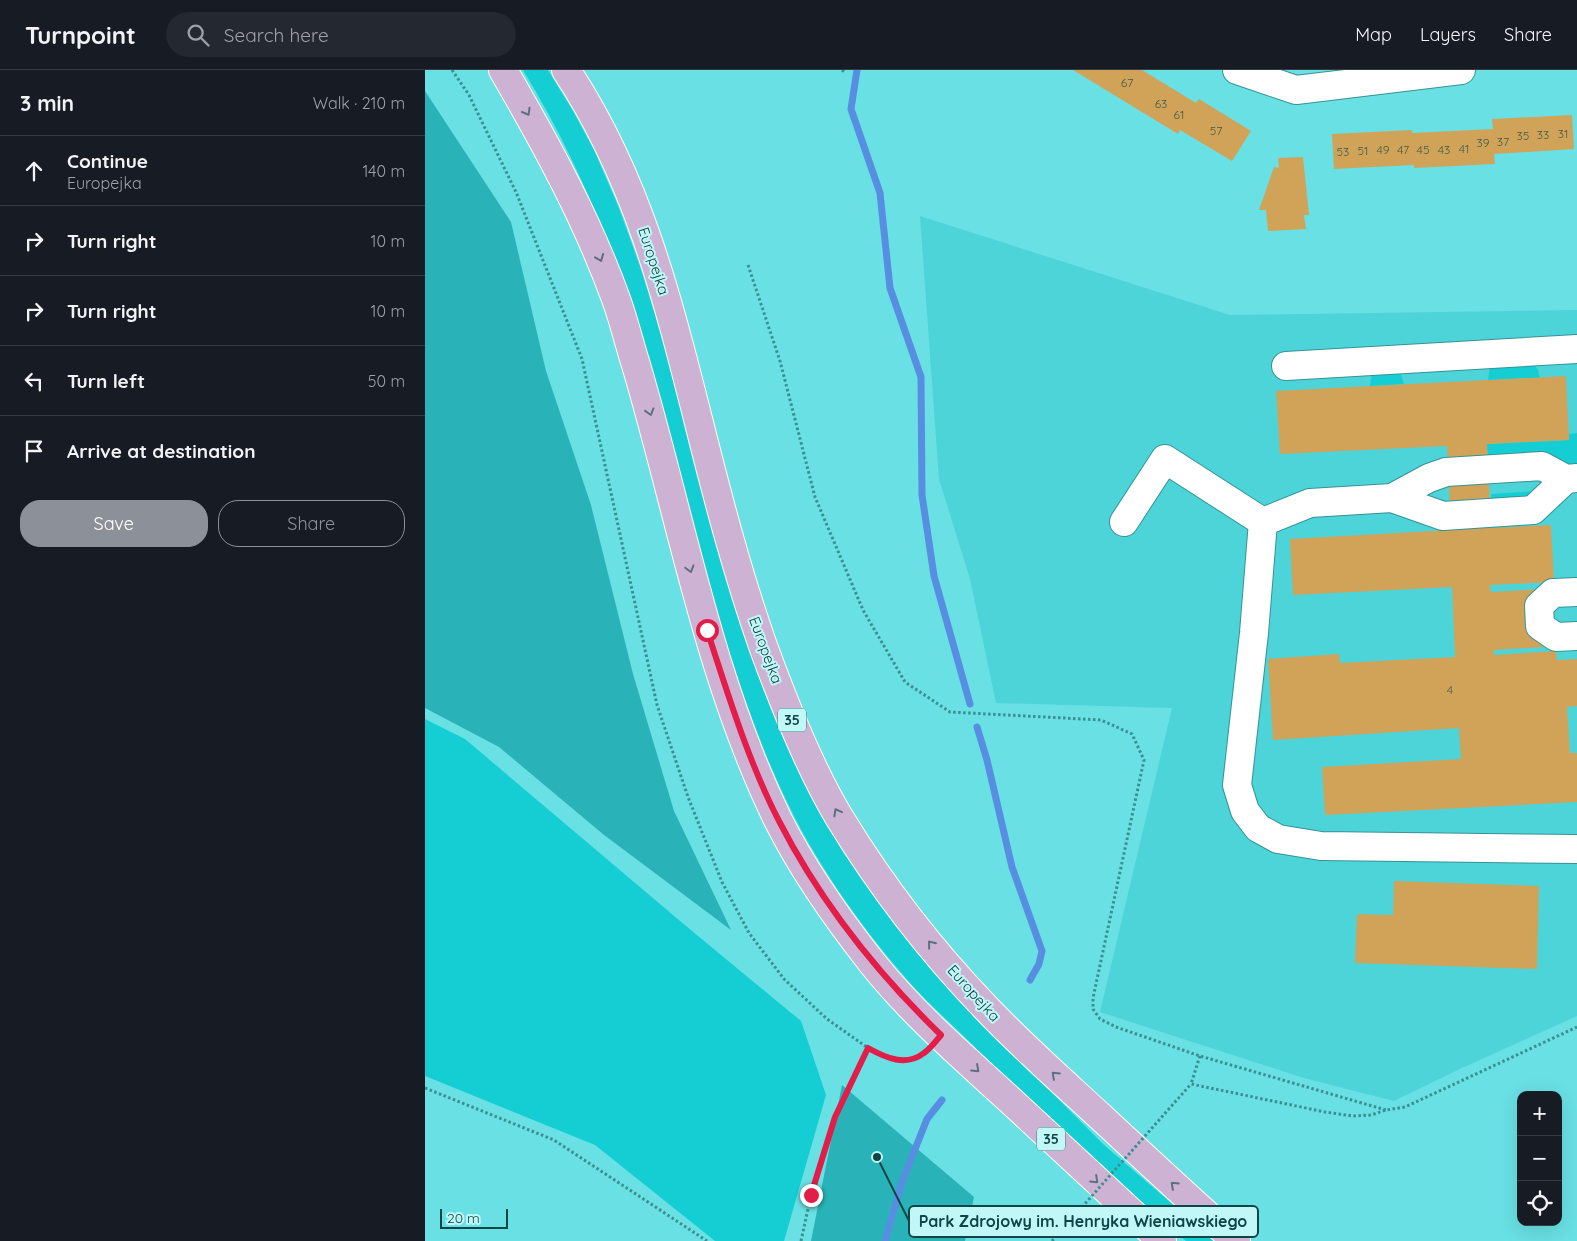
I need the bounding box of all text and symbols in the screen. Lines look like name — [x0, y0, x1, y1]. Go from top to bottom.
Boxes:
search box — [166, 12, 516, 57]
text: Turnpoint — [25, 20, 136, 50]
icon: search — [184, 21, 212, 49]
text: Search here — [224, 23, 329, 47]
text: Map — [1355, 23, 1392, 46]
text: Layers — [1420, 23, 1476, 46]
text: Share — [1504, 23, 1552, 46]
house number: 67 — [1121, 75, 1133, 90]
text: 3 min — [20, 90, 74, 116]
text: Walk · 210 m — [313, 93, 405, 113]
house number: 63 — [1155, 96, 1167, 111]
one-way arrow — [521, 107, 531, 116]
house number: 61 — [1174, 107, 1184, 122]
house number: 57 — [1210, 123, 1222, 138]
house number: 31 — [1558, 126, 1568, 141]
house number: 33 — [1537, 127, 1549, 142]
house number: 35 — [1517, 128, 1529, 143]
house number: 37 — [1497, 134, 1509, 149]
house number: 39 — [1477, 135, 1490, 150]
house number: 41 — [1459, 141, 1469, 156]
house number: 49 — [1377, 142, 1390, 157]
house number: 47 — [1397, 142, 1409, 157]
house number: 45 — [1417, 142, 1429, 157]
house number: 43 — [1438, 142, 1450, 157]
house number: 51 — [1358, 143, 1368, 158]
house number: 53 — [1337, 144, 1349, 159]
text: Continue — [67, 149, 148, 173]
icon: ahead — [20, 157, 48, 185]
text: 140 m — [362, 161, 405, 181]
text: Europejka — [67, 173, 142, 193]
street label: Europejka — [634, 225, 674, 297]
icon: right — [20, 227, 48, 255]
text: Turn right — [67, 229, 156, 253]
text: 10 m — [371, 231, 405, 251]
one-way arrow — [593, 253, 604, 262]
icon: right — [20, 297, 48, 325]
text: Turn right — [67, 299, 156, 323]
text: 10 m — [371, 301, 405, 321]
icon: left — [20, 367, 48, 395]
text: Turn left — [67, 369, 145, 393]
text: 50 m — [368, 371, 405, 391]
one-way arrow — [644, 408, 654, 416]
icon: arrive — [20, 437, 48, 465]
text: Arrive at destination — [67, 439, 256, 463]
button: Save — [20, 500, 208, 547]
button: Share — [218, 500, 405, 547]
one-way arrow — [685, 565, 695, 573]
street label: Europejka — [745, 614, 787, 686]
route start — [696, 619, 719, 642]
house number: 4 — [1447, 682, 1453, 697]
road number: 35 — [778, 708, 806, 732]
one-way arrow — [833, 809, 843, 818]
one-way arrow — [927, 941, 936, 950]
street label: Europejka — [943, 961, 1005, 1025]
one-way arrow — [971, 1063, 980, 1072]
one-way arrow — [1051, 1072, 1060, 1081]
map controls — [1517, 1091, 1562, 1226]
button: + — [1517, 1091, 1562, 1136]
road number: 35 — [1037, 1128, 1065, 1150]
button: − — [1517, 1136, 1562, 1181]
one-way arrow — [1090, 1174, 1099, 1183]
button: locate — [1517, 1181, 1562, 1226]
one-way arrow — [1171, 1182, 1180, 1191]
route end — [800, 1184, 823, 1207]
scale bar — [440, 1206, 507, 1229]
callout: Park Zdrojowy im. Henryka Wieniawskiego — [909, 1206, 1258, 1237]
text: 20 m — [447, 1209, 480, 1227]
text: Park Zdrojowy im. Henryka Wieniawskiego — [919, 1211, 1247, 1231]

